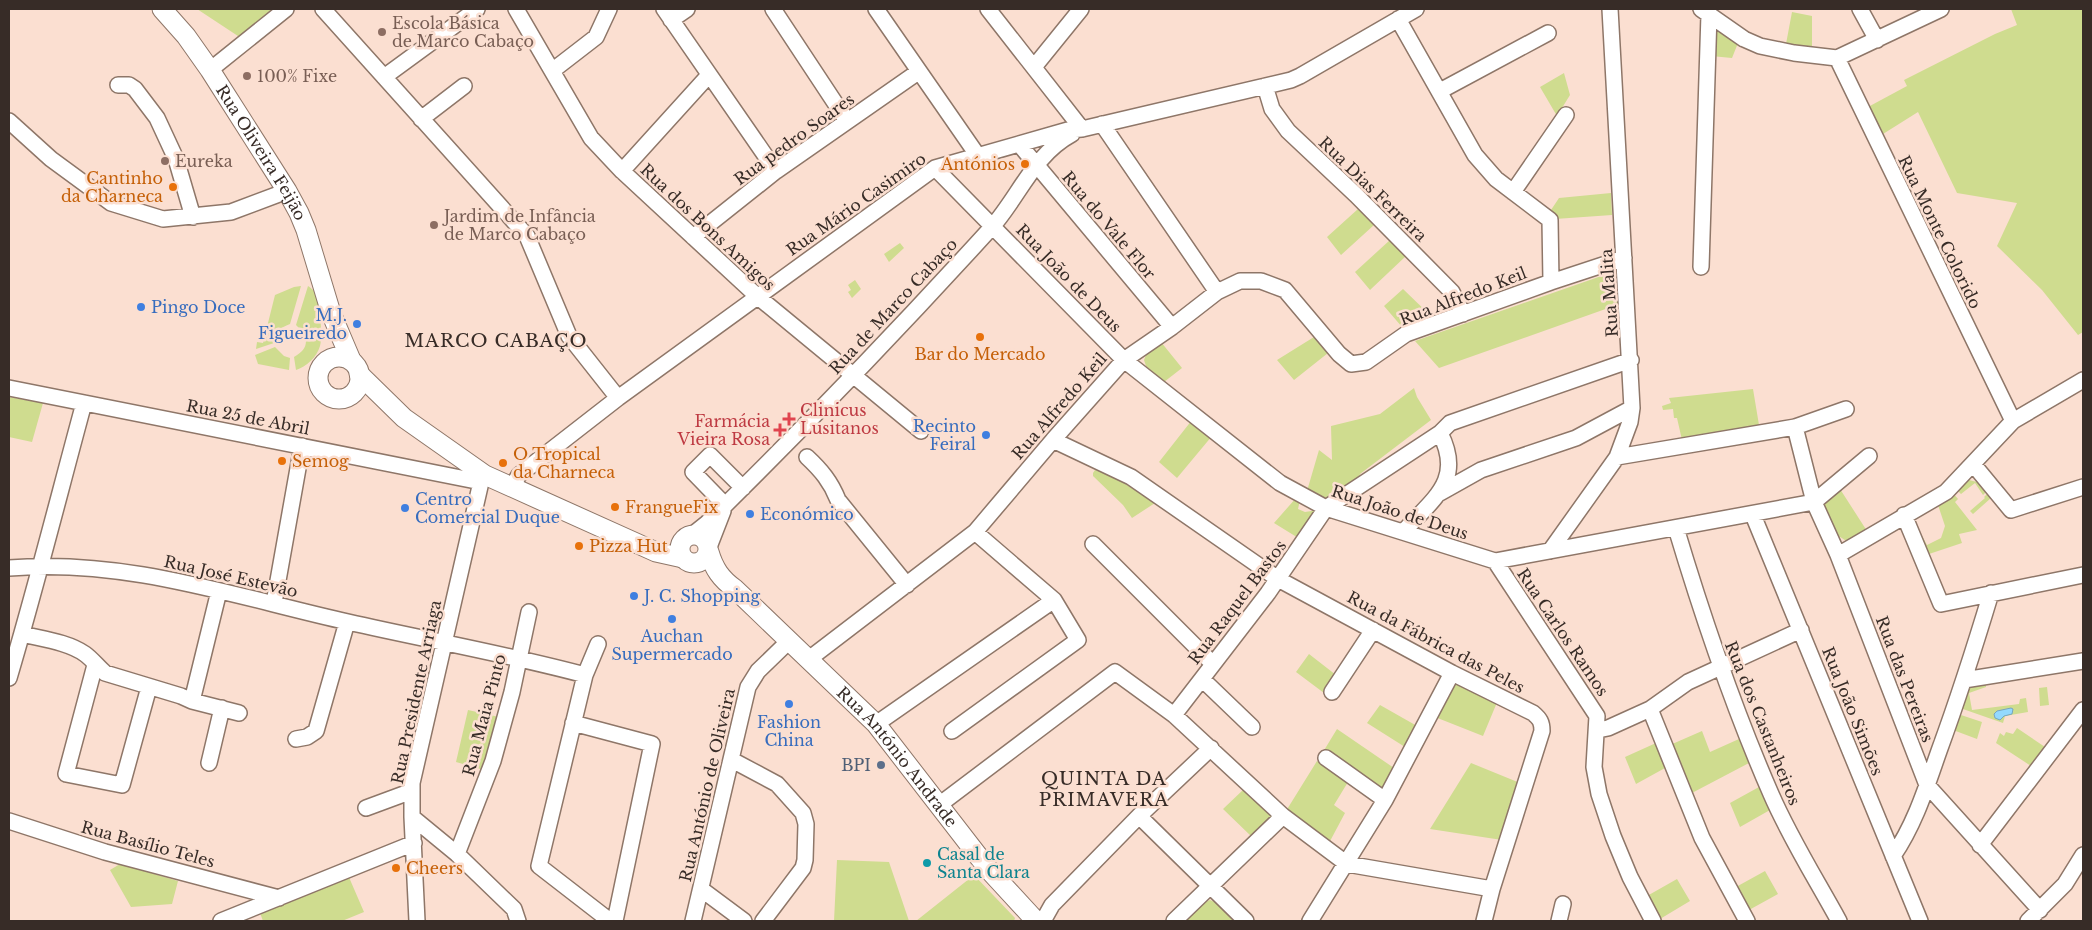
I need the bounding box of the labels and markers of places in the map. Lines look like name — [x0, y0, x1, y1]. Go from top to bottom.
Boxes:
place label: Escola Básica de Marco Cabaço — [392, 13, 534, 51]
marker: Escola Básica de Marco Cabaço — [376, 26, 388, 38]
place label: 100% Fixe — [257, 66, 337, 86]
marker: 100% Fixe — [241, 70, 253, 82]
place label: Eureka — [175, 151, 233, 171]
place label: Antónios — [940, 154, 1015, 174]
marker: Eureka — [159, 155, 171, 167]
marker: Antónios — [1019, 158, 1031, 170]
place label: Cantinho da Charneca — [61, 168, 163, 206]
marker: Cantinho da Charneca — [167, 181, 179, 193]
place label: Jardim de Infância de Marco Cabaço — [442, 206, 596, 244]
marker: Jardim de Infância de Marco Cabaço — [428, 219, 440, 231]
place label: Pingo Doce — [151, 297, 245, 317]
marker: Pingo Doce — [135, 301, 147, 313]
place label: M.J. Figueiredo — [258, 305, 347, 343]
marker: M.J. Figueiredo — [351, 318, 363, 330]
marker: Bar do Mercado — [974, 331, 986, 343]
place label: Bar do Mercado — [914, 344, 1046, 364]
place label: Clinicus Lusitanos — [800, 400, 879, 438]
place label: Farmácia Vieira Rosa — [677, 411, 770, 449]
marker: Clinicus Lusitanos — [782, 412, 796, 426]
place label: Recinto Feiral — [913, 416, 976, 454]
marker: Farmácia Vieira Rosa — [774, 424, 786, 436]
marker: Recinto Feiral — [980, 429, 992, 441]
place label: O Tropical da Charneca — [513, 444, 615, 482]
place label: Semog — [292, 451, 349, 471]
marker: Semog — [276, 455, 288, 467]
marker: O Tropical da Charneca — [497, 457, 509, 469]
place label: Centro Comercial Duque — [415, 489, 560, 527]
place label: FrangueFix — [625, 497, 719, 517]
marker: FrangueFix — [609, 501, 621, 513]
marker: Centro Comercial Duque — [399, 502, 411, 514]
place label: Económico — [760, 504, 854, 524]
marker: Económico — [744, 508, 756, 520]
place label: Pizza Hut — [589, 536, 668, 556]
marker: Pizza Hut — [573, 540, 585, 552]
place label: J. C. Shopping — [642, 586, 760, 606]
marker: J. C. Shopping — [628, 590, 640, 602]
marker: Auchan Supermercado — [666, 613, 678, 625]
place label: Auchan Supermercado — [611, 626, 733, 664]
marker: Fashion China — [783, 698, 795, 710]
place label: Fashion China — [757, 712, 821, 750]
place label: BPI — [841, 755, 871, 775]
marker: BPI — [875, 759, 887, 771]
place label: Casal de Santa Clara — [937, 844, 1030, 882]
marker: Casal de Santa Clara — [921, 857, 933, 869]
place label: Cheers — [406, 858, 463, 878]
marker: Cheers — [390, 862, 402, 874]

